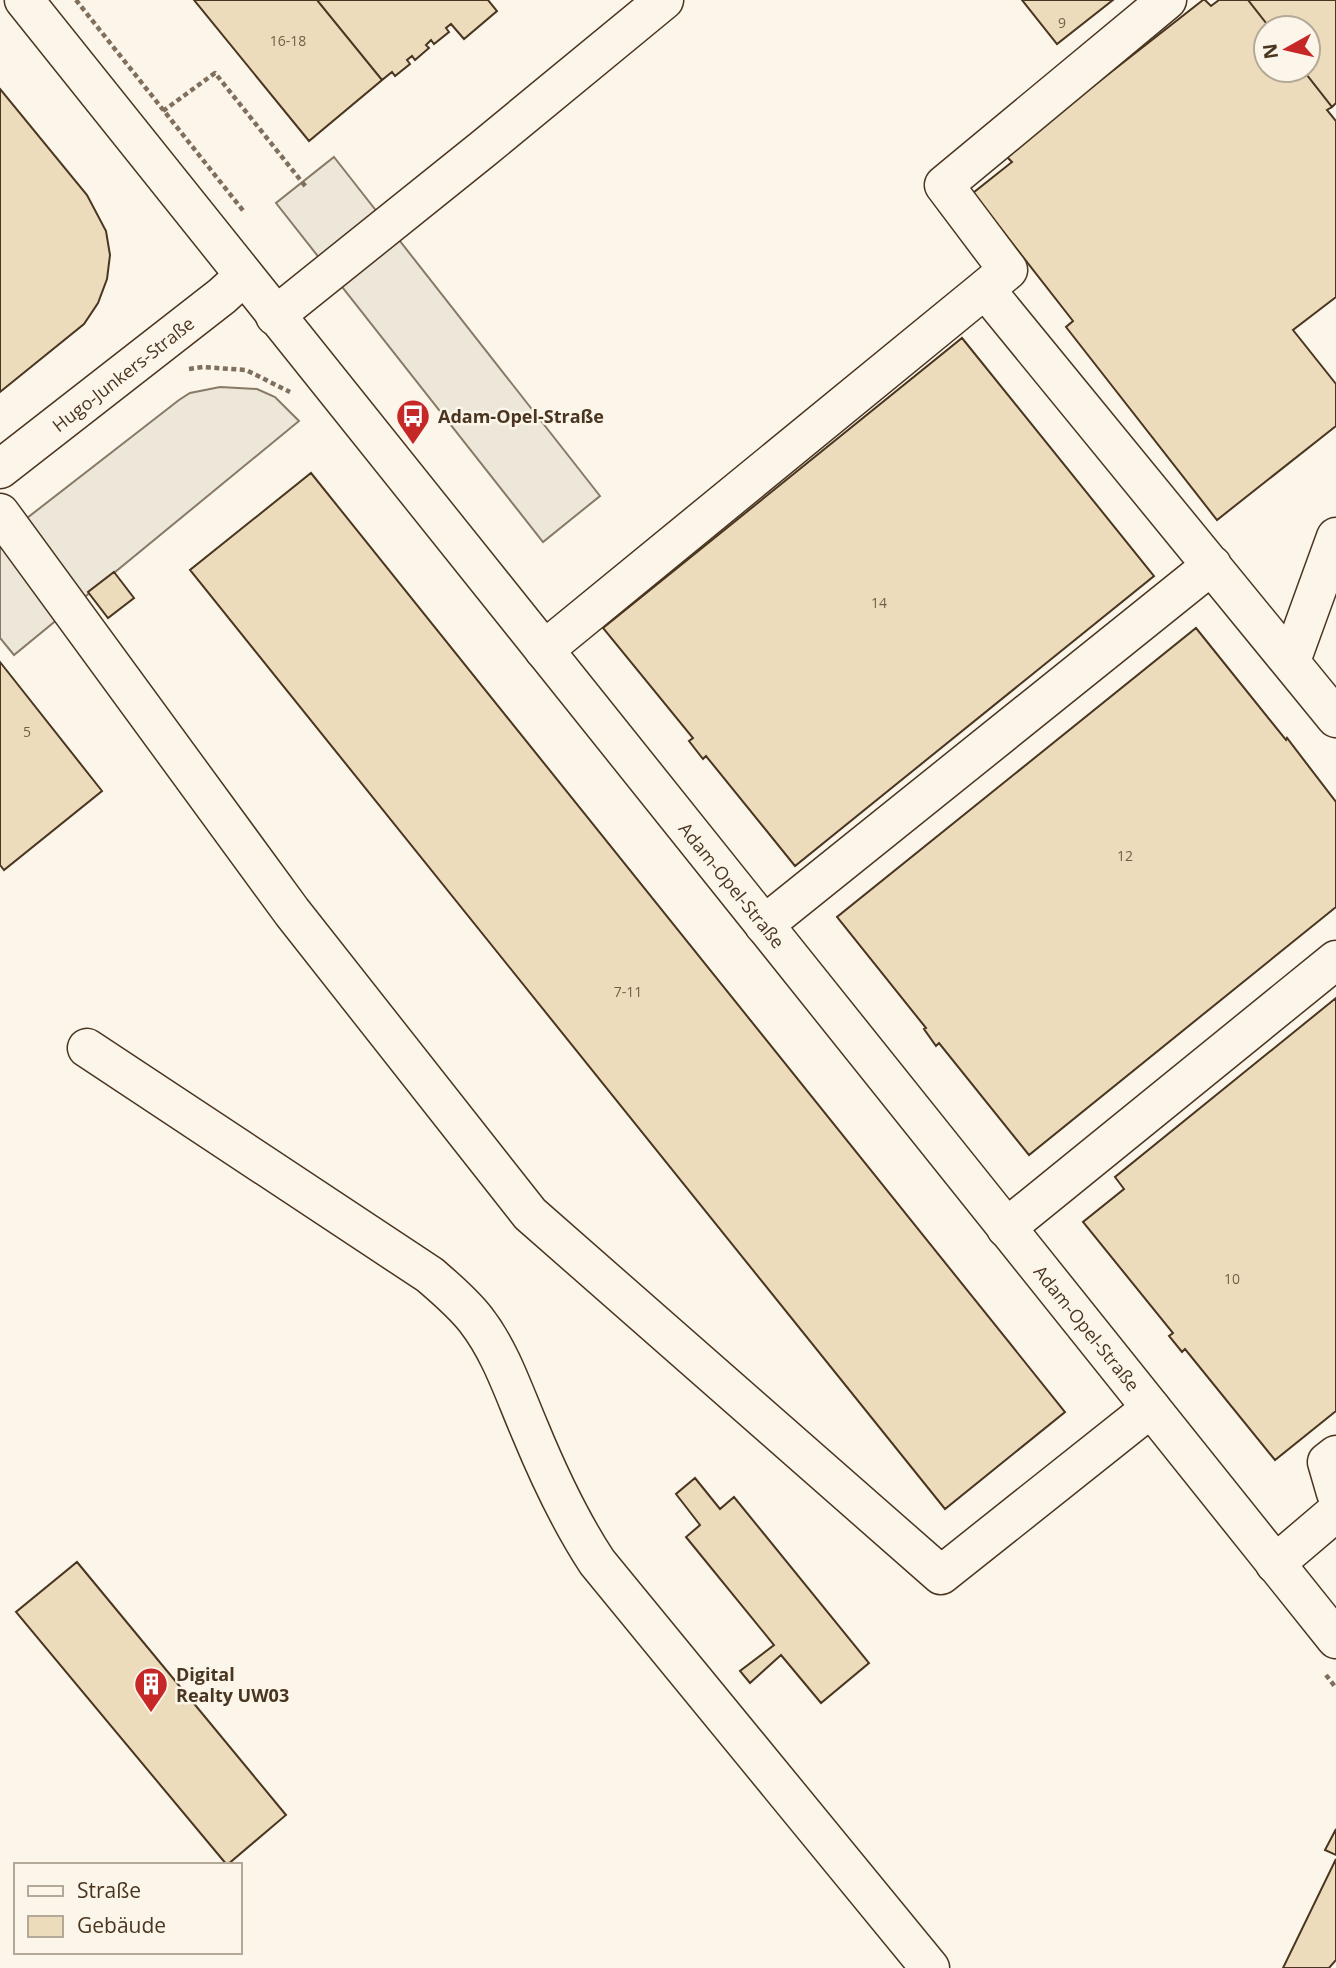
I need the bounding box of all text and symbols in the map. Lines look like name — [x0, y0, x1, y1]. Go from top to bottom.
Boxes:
house number: 9 — [1058, 13, 1066, 32]
north arrow — [1252, 14, 1322, 84]
house number: 16-18 — [270, 31, 306, 50]
text: N — [1256, 42, 1284, 61]
street label: Hugo-Junkers-Straße — [47, 311, 199, 437]
bus stop icon: Adam-Opel-Straße — [394, 397, 432, 446]
place label: Adam-Opel-Straße — [438, 404, 604, 428]
house number: 14 — [871, 593, 887, 612]
house number: 5 — [23, 722, 31, 741]
street label: Adam-Opel-Straße — [674, 817, 790, 953]
house number: 12 — [1117, 846, 1133, 865]
house number: 7-11 — [614, 982, 642, 1001]
street label: Adam-Opel-Straße — [1029, 1260, 1145, 1396]
house number: 10 — [1224, 1269, 1240, 1288]
place label: Digital Realty UW03 — [176, 1662, 289, 1707]
building icon: Digital Realty UW03 — [132, 1665, 170, 1714]
legend — [14, 1863, 242, 1954]
text: Straße — [77, 1876, 141, 1904]
text: Gebäude — [77, 1911, 166, 1939]

